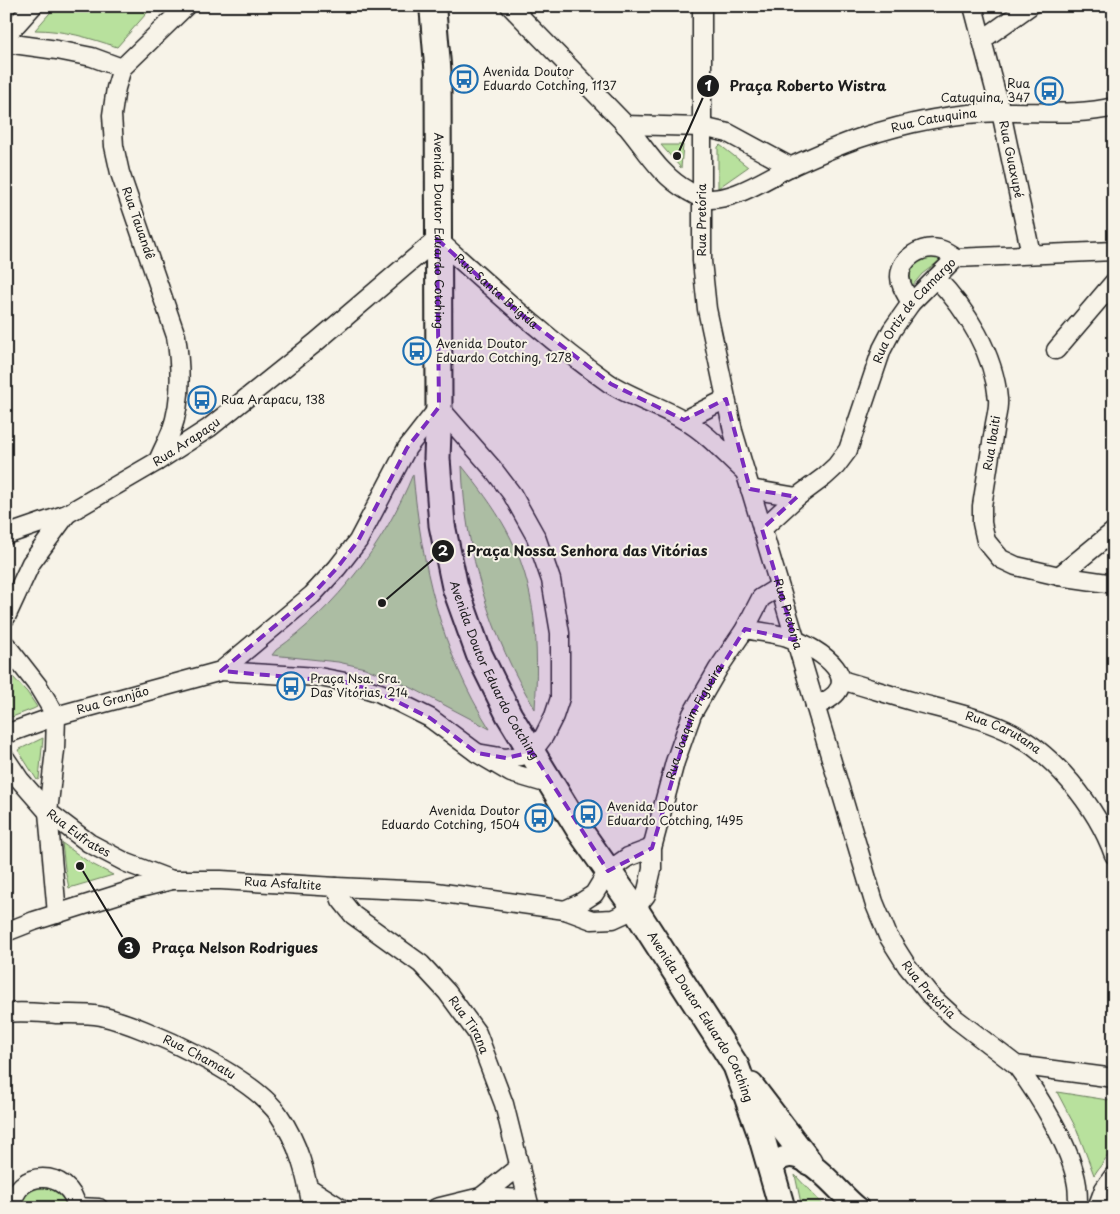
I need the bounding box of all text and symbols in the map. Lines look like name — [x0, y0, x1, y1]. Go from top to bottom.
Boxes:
place label: Avenida Doutor Eduardo Cotching, 1137 — [483, 62, 617, 94]
bus stop icon: Avenida Doutor Eduardo Cotching, 1137 — [449, 64, 479, 94]
callout: Praça Roberto Wistra — [695, 72, 897, 101]
text: 1 — [704, 73, 712, 96]
place label: Rua Catuquina, 347 — [941, 74, 1030, 106]
text: Praça Roberto Wistra — [729, 75, 887, 96]
bus stop icon: Rua Catuquina, 347 — [1034, 76, 1064, 106]
street label: Rua Catuquina — [889, 103, 978, 136]
street label: Rua Guaxupé — [995, 119, 1029, 200]
street label: Avenida Doutor Eduardo Cotching — [430, 133, 449, 329]
street label: Rua Pretória — [692, 183, 710, 257]
street label: Rua Tauandê — [118, 184, 160, 262]
street label: Rua Santa Brigida — [451, 249, 543, 333]
street label: Rua Ortiz de Camargo — [868, 253, 960, 365]
place label: Avenida Doutor Eduardo Cotching, 1278 — [436, 334, 572, 366]
bus stop icon: Avenida Doutor Eduardo Cotching, 1278 — [402, 336, 432, 366]
bus stop icon: Rua Arapacu, 138 — [187, 385, 217, 415]
place label: Rua Arapacu, 138 — [221, 390, 325, 408]
street label: Rua Arapaçu — [149, 413, 224, 470]
street label: Rua Ibaiti — [978, 414, 1004, 472]
callout: Praça Nossa Senhora das Vitórias — [431, 536, 717, 565]
text: 2 — [438, 538, 449, 561]
text: Praça Nossa Senhora das Vitórias — [467, 540, 708, 561]
street label: Rua Pretória — [770, 576, 808, 652]
street label: Avenida Doutor Eduardo Cotching — [446, 579, 544, 763]
street label: Rua Joaquim Figueira — [661, 659, 728, 782]
place label: Praça Nsa. Sra. Das Vitórias, 214 — [310, 669, 408, 701]
bus stop icon: Praça Nsa. Sra. Das Vitórias, 214 — [276, 671, 306, 701]
street label: Rua Granjão — [74, 681, 151, 718]
street label: Rua Carutana — [963, 706, 1046, 758]
place label: Avenida Doutor Eduardo Cotching, 1495 — [607, 797, 743, 829]
bus stop icon: Avenida Doutor Eduardo Cotching, 1495 — [573, 799, 603, 829]
place label: Avenida Doutor Eduardo Cotching, 1504 — [381, 801, 520, 833]
bus stop icon: Avenida Doutor Eduardo Cotching, 1504 — [524, 803, 554, 833]
street label: Rua Eufrates — [43, 804, 114, 861]
street label: Rua Asfaltite — [244, 871, 322, 894]
street label: Avenida Doutor Eduardo Cotching — [644, 927, 758, 1104]
callout: Praça Nelson Rodrigues — [117, 933, 328, 962]
text: 3 — [124, 935, 134, 958]
text: Praça Nelson Rodrigues — [152, 937, 318, 958]
street label: Rua Pretória — [898, 957, 960, 1023]
street label: Rua Tirana — [445, 992, 494, 1057]
street label: Rua Chamatu — [160, 1029, 240, 1083]

